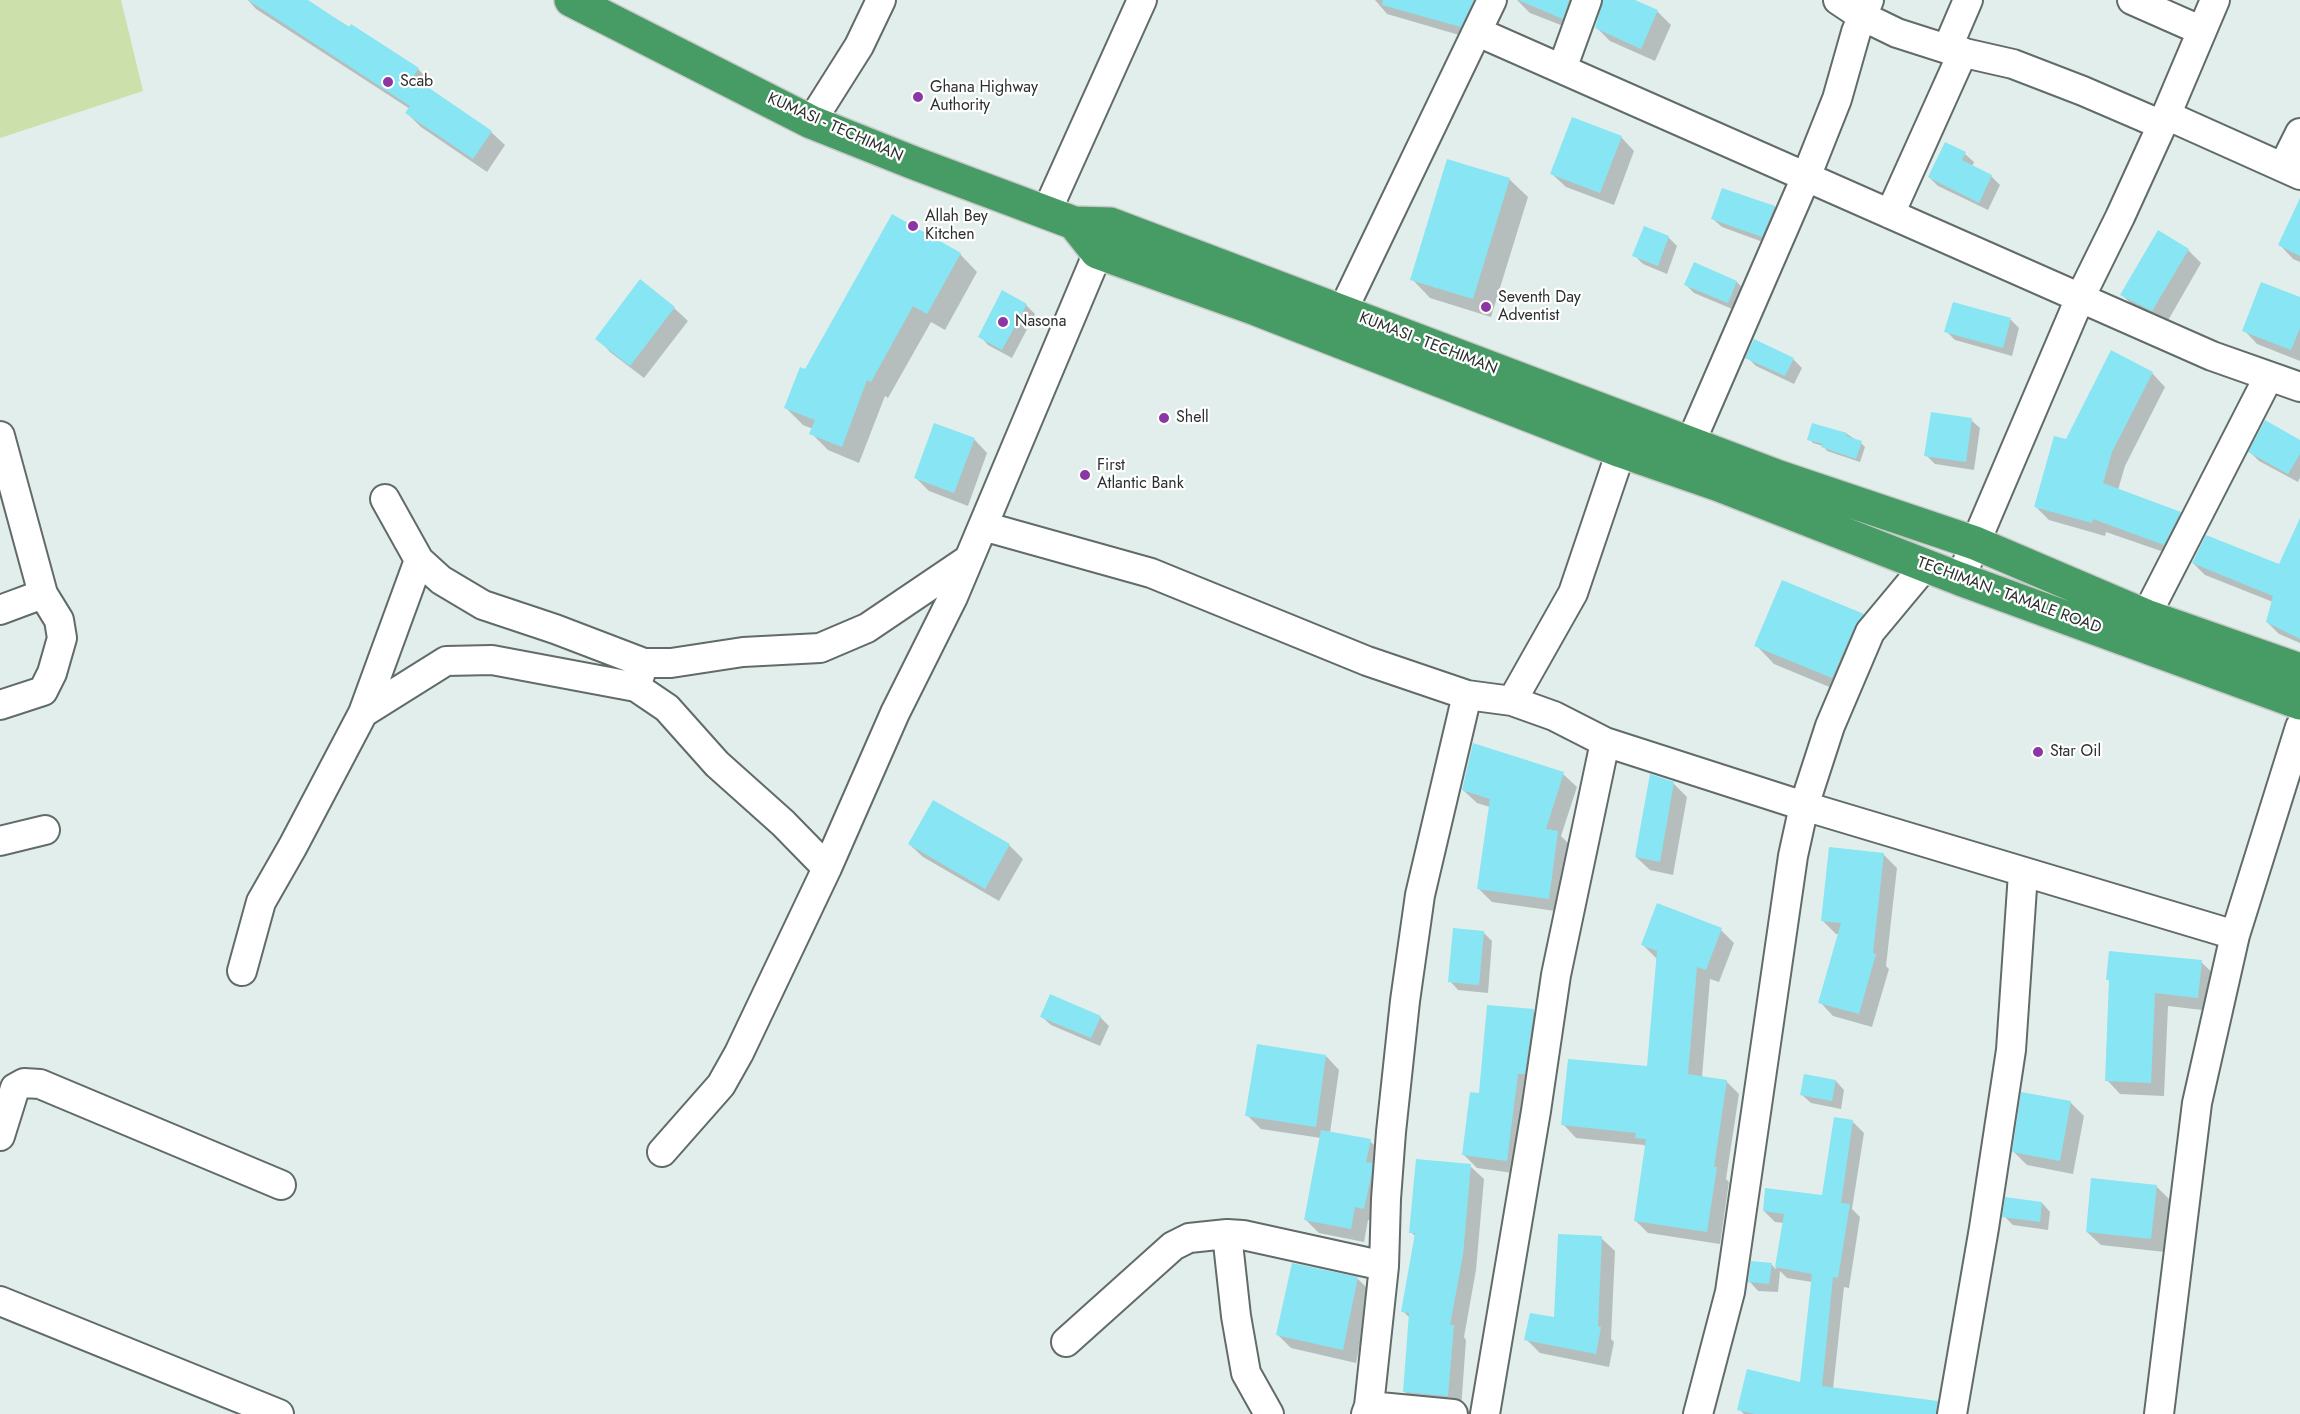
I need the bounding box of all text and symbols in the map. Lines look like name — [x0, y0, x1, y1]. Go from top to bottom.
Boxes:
place label: Scab — [400, 72, 433, 92]
marker: Scab — [381, 75, 395, 89]
place label: Ghana Highway Authority — [930, 78, 1038, 116]
street label: KUMASI - TECHIMAN — [764, 89, 906, 167]
marker: Ghana Highway Authority — [911, 90, 925, 104]
place label: Allah Bey Kitchen — [925, 207, 988, 245]
marker: Allah Bey Kitchen — [906, 219, 920, 233]
place label: Seventh Day Adventist — [1498, 288, 1581, 326]
marker: Seventh Day Adventist — [1479, 300, 1493, 314]
street label: KUMASI - TECHIMAN — [1356, 309, 1500, 379]
place label: Nasona — [1015, 312, 1066, 332]
marker: Nasona — [996, 315, 1010, 329]
place label: Shell — [1176, 408, 1209, 428]
marker: Shell — [1157, 411, 1171, 425]
place label: First Atlantic Bank — [1097, 456, 1184, 494]
marker: First Atlantic Bank — [1078, 468, 1092, 482]
street label: TECHIMAN - TAMALE ROAD — [1914, 554, 2104, 638]
place label: Star Oil — [2050, 742, 2101, 762]
marker: Star Oil — [2031, 745, 2045, 759]

